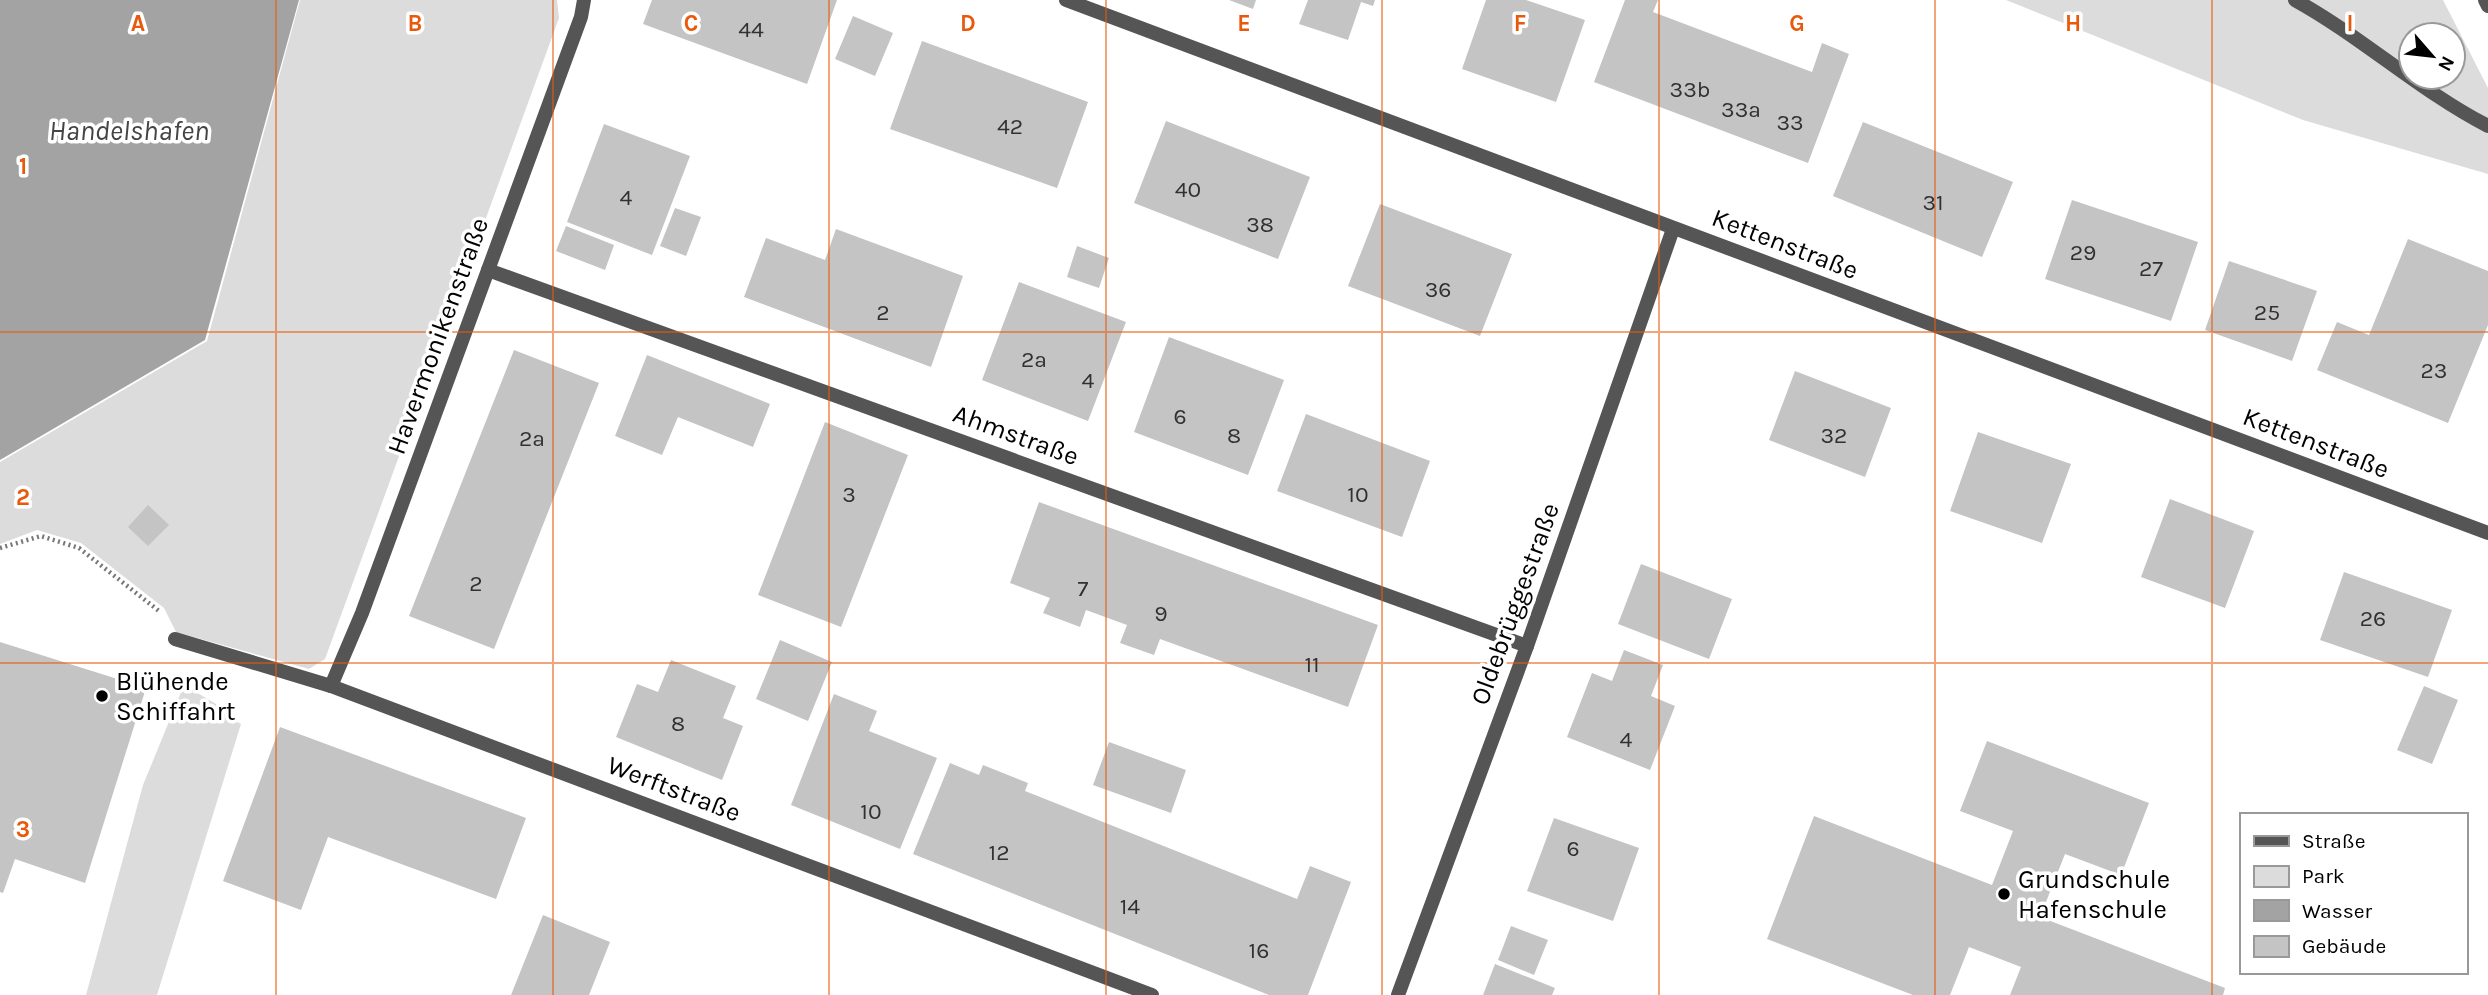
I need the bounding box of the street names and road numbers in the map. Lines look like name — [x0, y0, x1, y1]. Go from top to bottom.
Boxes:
street label: Kettenstraße — [1707, 202, 1863, 286]
street label: Havermonikenstraße — [381, 213, 495, 459]
street label: Ahmstraße — [949, 398, 1083, 472]
street label: Kettenstraße — [2238, 401, 2394, 485]
street label: Oldebrüggestraße — [1464, 499, 1566, 709]
street label: Werftstraße — [603, 749, 745, 829]

